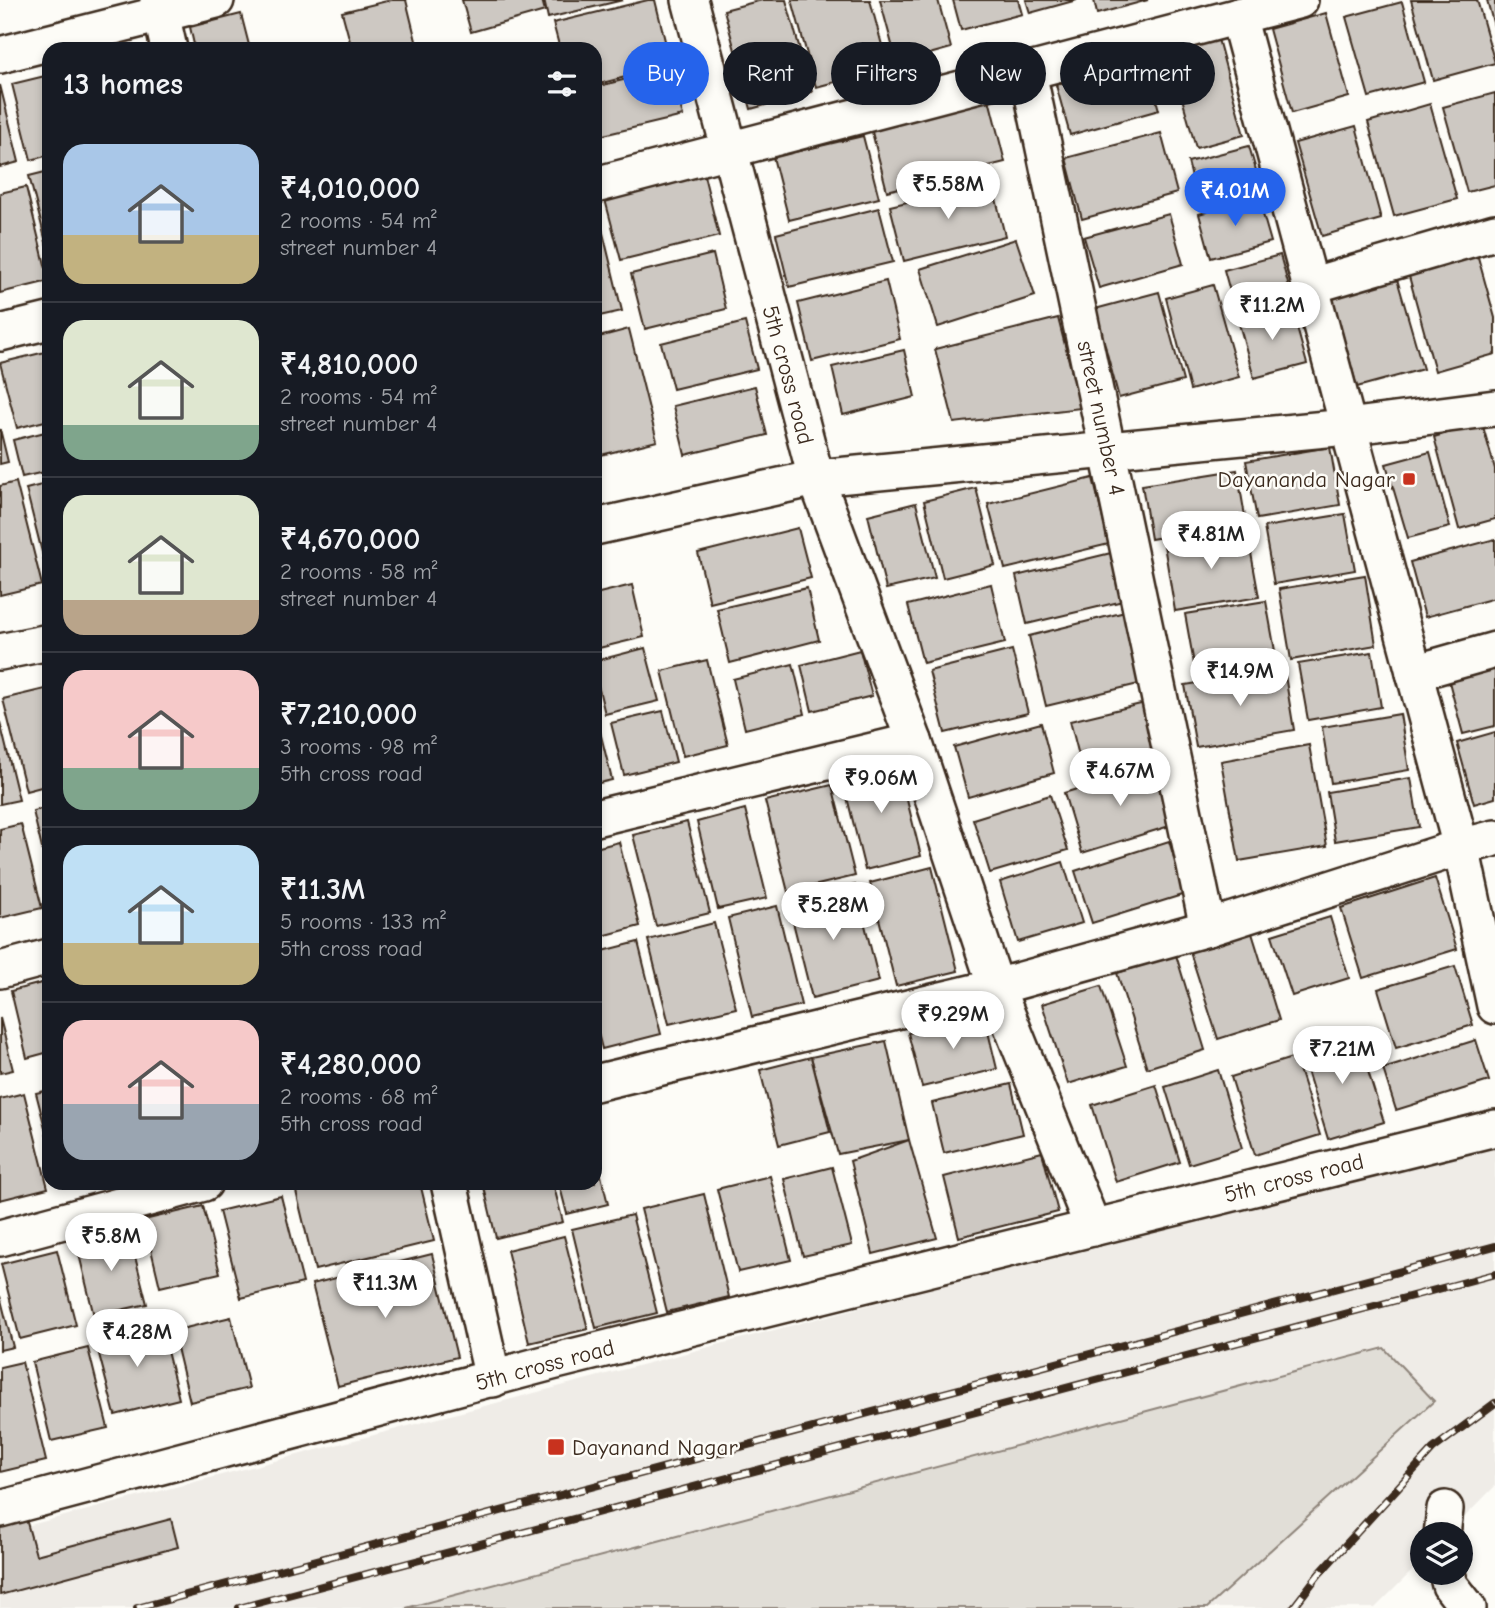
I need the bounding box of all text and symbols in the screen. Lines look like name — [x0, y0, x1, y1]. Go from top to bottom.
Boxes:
chip: Buy — [623, 42, 709, 105]
chip: Rent — [723, 42, 817, 105]
chip: Filters — [831, 42, 941, 105]
chip: New — [955, 42, 1046, 105]
chip: Apartment — [1060, 42, 1215, 105]
icon: filters — [543, 65, 581, 103]
text: 13 homes — [63, 67, 183, 102]
pin: ₹5.58M — [891, 162, 1005, 221]
pin: ₹4.01M — [1178, 168, 1292, 228]
text: ₹5.58M — [912, 170, 984, 197]
text: ₹4,010,000 — [280, 171, 420, 206]
icon: home — [119, 172, 203, 256]
text: ₹4.01M — [1201, 177, 1269, 204]
text: 2 rooms · 54 m² — [280, 207, 437, 234]
text: street number 4 — [280, 234, 437, 261]
pin: ₹11.2M — [1215, 282, 1329, 342]
text: ₹11.2M — [1239, 291, 1305, 318]
street label: 5th cross road — [756, 303, 820, 447]
street label: street number 4 — [1071, 338, 1131, 498]
text: ₹4,810,000 — [280, 347, 418, 382]
icon: home — [119, 348, 203, 432]
text: 2 rooms · 54 m² — [280, 383, 437, 410]
text: street number 4 — [280, 410, 437, 437]
place label: Dayananda Nagar — [1218, 466, 1396, 493]
marker: Dayananda Nagar — [1401, 471, 1417, 487]
pin: ₹4.81M — [1154, 512, 1268, 571]
text: ₹4.81M — [1177, 520, 1245, 547]
text: ₹4,670,000 — [280, 522, 421, 557]
icon: home — [119, 523, 203, 607]
text: 2 rooms · 58 m² — [280, 558, 438, 585]
text: street number 4 — [280, 585, 437, 612]
pin: ₹14.9M — [1183, 648, 1297, 708]
text: ₹14.9M — [1206, 657, 1274, 684]
text: ₹7,210,000 — [280, 697, 418, 732]
icon: home — [119, 698, 203, 782]
text: 3 rooms · 98 m² — [280, 733, 437, 760]
pin: ₹4.67M — [1063, 748, 1177, 808]
pin: ₹9.06M — [824, 756, 938, 815]
text: ₹4.67M — [1085, 757, 1155, 784]
text: 5th cross road — [280, 760, 423, 787]
text: ₹9.06M — [844, 764, 918, 791]
text: ₹11.3M — [280, 872, 365, 907]
icon: home — [119, 873, 203, 957]
pin: ₹5.28M — [776, 883, 890, 942]
text: ₹5.28M — [797, 891, 869, 918]
text: 5 rooms · 133 m² — [280, 908, 446, 935]
text: 5th cross road — [280, 935, 423, 962]
pin: ₹9.29M — [896, 992, 1010, 1051]
text: ₹9.29M — [917, 1000, 989, 1027]
pin: ₹7.21M — [1285, 1026, 1399, 1086]
text: ₹7.21M — [1309, 1035, 1375, 1062]
text: ₹4,280,000 — [280, 1047, 422, 1082]
icon: home — [119, 1048, 203, 1132]
text: 2 rooms · 68 m² — [280, 1083, 438, 1110]
text: 5th cross road — [280, 1110, 423, 1137]
street label: 5th cross road — [1222, 1148, 1366, 1208]
pin: ₹5.8M — [62, 1214, 160, 1273]
text: ₹5.8M — [81, 1222, 141, 1249]
pin: ₹11.3M — [328, 1260, 442, 1320]
text: ₹11.3M — [352, 1269, 418, 1296]
pin: ₹4.28M — [80, 1310, 194, 1369]
text: ₹4.28M — [102, 1318, 172, 1345]
street label: 5th cross road — [473, 1333, 617, 1397]
place label: Dayanand Nagar — [572, 1434, 738, 1461]
marker: Dayanand Nagar — [546, 1437, 566, 1457]
map controls — [1410, 1522, 1473, 1585]
button: layers — [1410, 1522, 1473, 1585]

